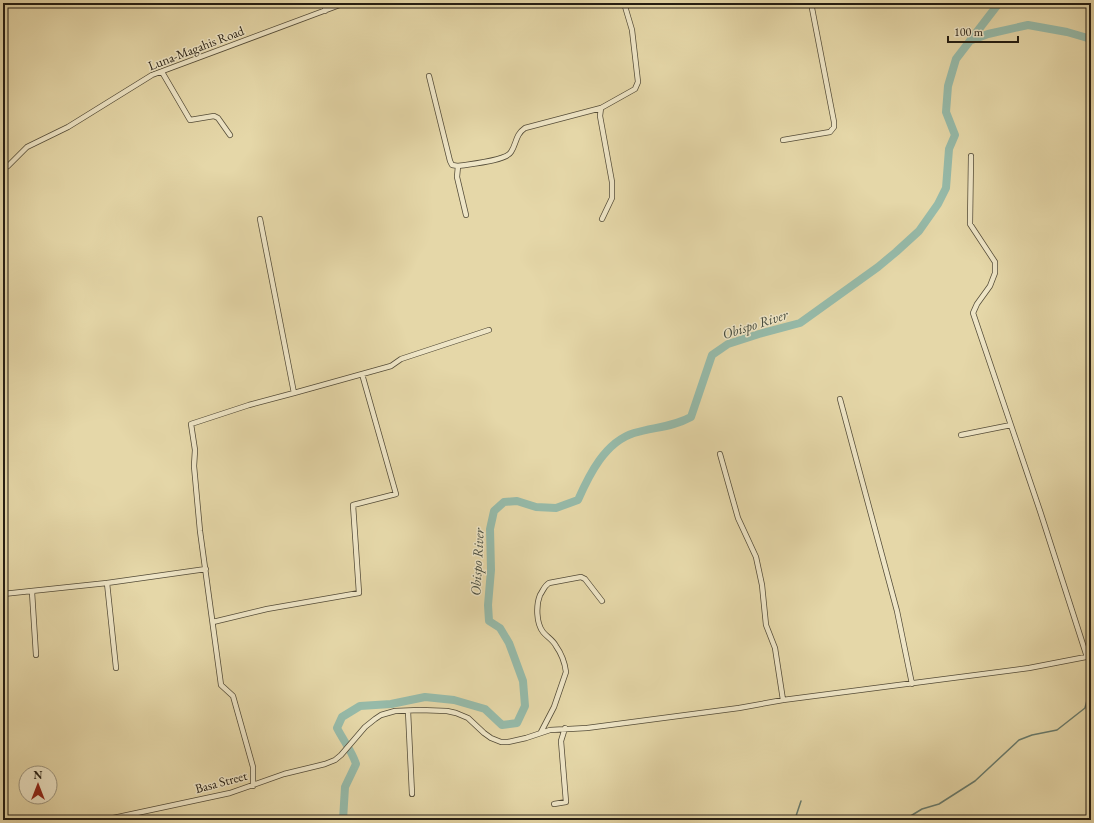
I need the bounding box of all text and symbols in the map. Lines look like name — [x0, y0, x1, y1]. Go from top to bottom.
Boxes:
scale bar — [948, 18, 1018, 44]
street label: Luna-Magahis Road — [146, 22, 247, 74]
text: 100 m — [954, 24, 984, 40]
water label: Obispo River — [720, 305, 791, 343]
water label: Obispo River — [466, 527, 488, 596]
north arrow — [18, 765, 58, 805]
street label: Basa Street — [193, 767, 249, 797]
text: N — [34, 768, 43, 782]

